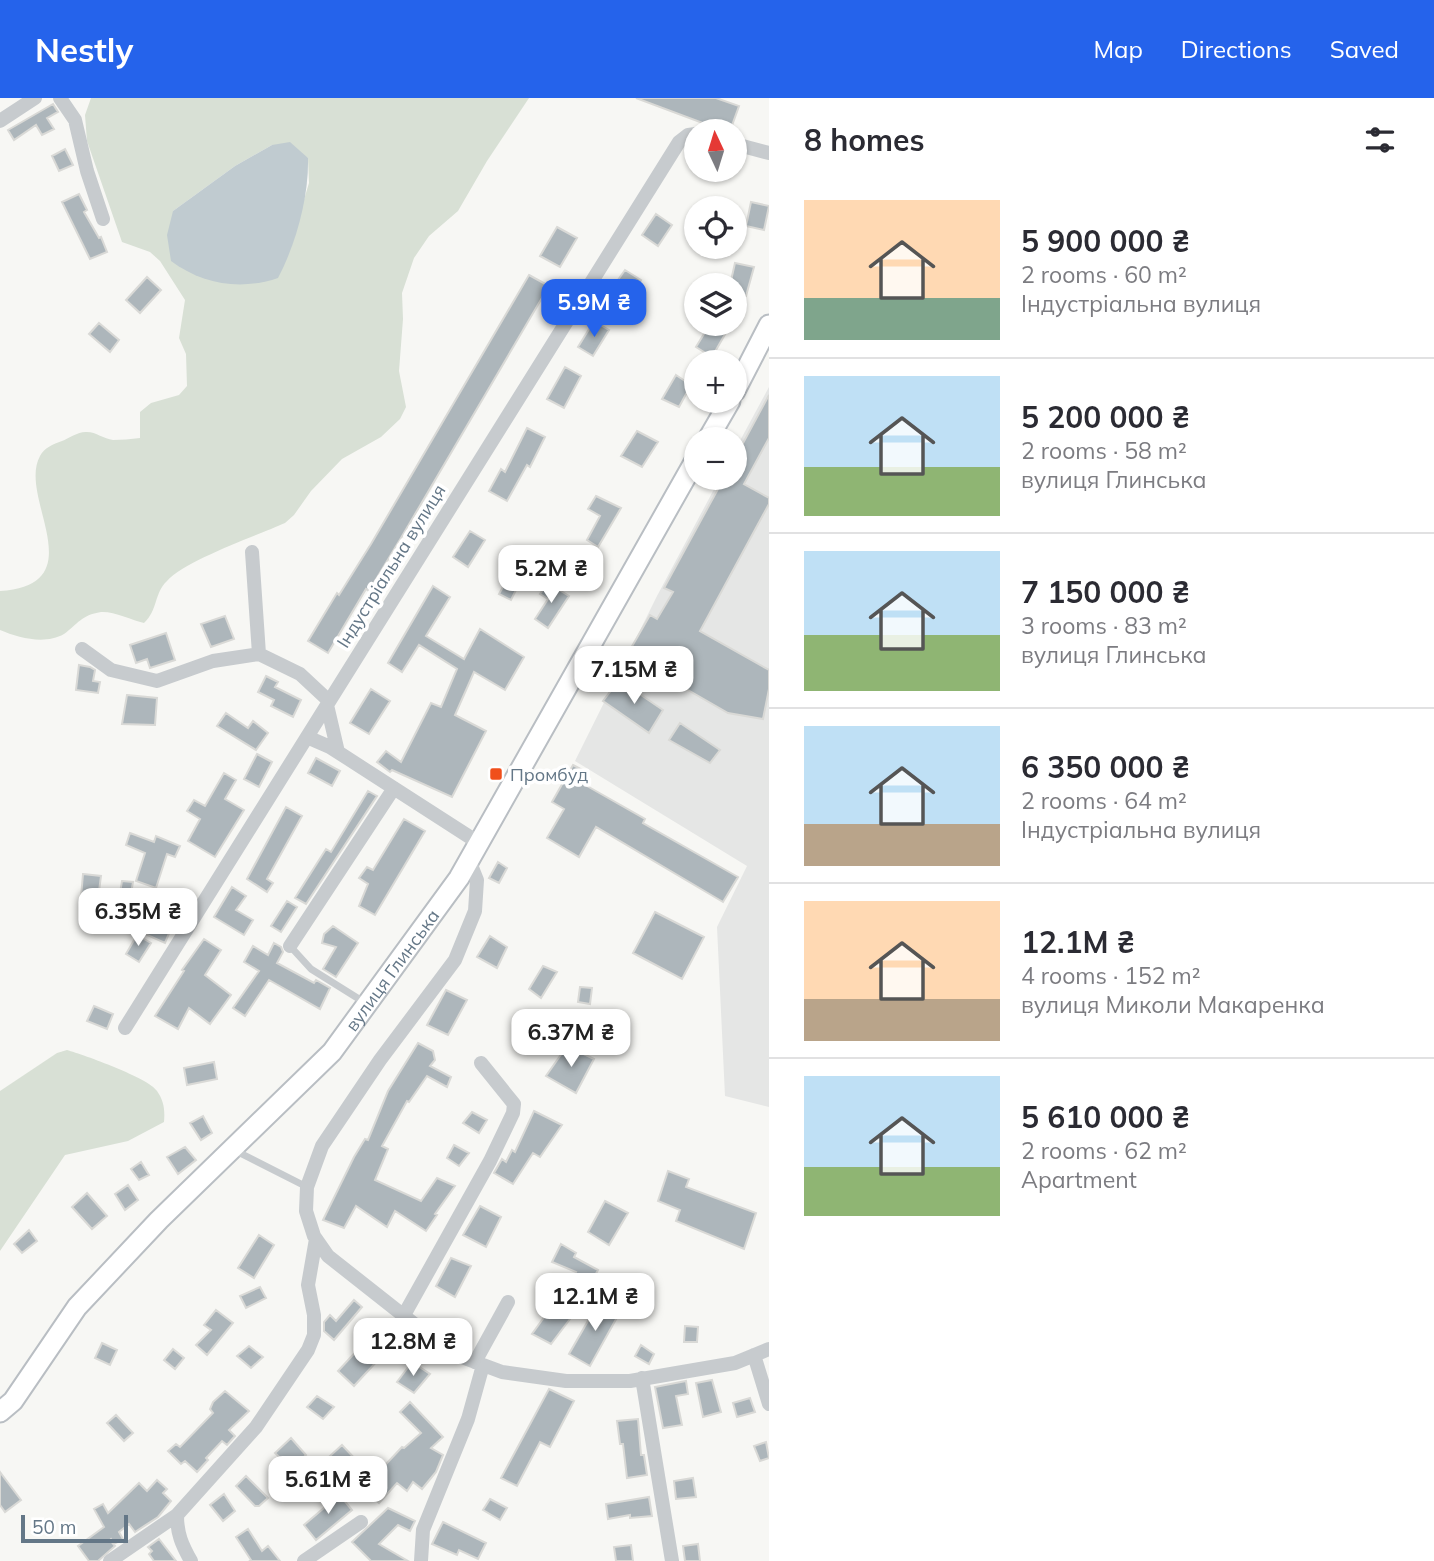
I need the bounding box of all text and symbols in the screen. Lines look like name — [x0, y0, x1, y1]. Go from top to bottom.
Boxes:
text: Nestly — [35, 29, 133, 70]
text: Map — [1093, 34, 1143, 64]
text: Directions — [1181, 34, 1292, 64]
text: Saved — [1330, 34, 1399, 64]
north arrow — [684, 119, 747, 182]
map controls — [684, 119, 747, 490]
text: 8 homes — [804, 121, 925, 159]
icon: filters — [1361, 121, 1399, 159]
button: locate — [684, 196, 747, 259]
text: 5 900 000 ₴ — [1021, 222, 1190, 260]
icon: home — [860, 228, 944, 312]
text: 2 rooms · 60 m² — [1021, 260, 1187, 289]
button: layers — [684, 273, 747, 336]
pin: 5.9M ₴ — [537, 280, 651, 339]
text: 5.9M ₴ — [557, 287, 631, 316]
text: Індустріальна вулиця — [1021, 289, 1261, 318]
button: + — [684, 350, 747, 413]
text: 5 200 000 ₴ — [1021, 398, 1190, 436]
icon: home — [860, 404, 944, 488]
button: − — [684, 427, 747, 490]
text: 2 rooms · 58 m² — [1021, 436, 1187, 465]
text: вулиця Глинська — [1021, 465, 1207, 494]
street label: Індустріальна вулиця — [331, 480, 451, 652]
pin: 5.2M ₴ — [494, 546, 608, 605]
text: 5.2M ₴ — [514, 553, 588, 582]
text: 7 150 000 ₴ — [1021, 573, 1190, 611]
icon: home — [860, 579, 944, 663]
text: 3 rooms · 83 m² — [1021, 611, 1187, 640]
text: вулиця Глинська — [1021, 640, 1207, 669]
pin: 7.15M ₴ — [569, 646, 699, 706]
text: 7.15M ₴ — [590, 654, 678, 683]
text: 6 350 000 ₴ — [1021, 748, 1190, 786]
icon: home — [860, 754, 944, 838]
place label: Промбуд — [510, 763, 588, 786]
marker: Промбуд — [488, 766, 504, 782]
text: 2 rooms · 64 m² — [1021, 786, 1187, 815]
text: Індустріальна вулиця — [1021, 815, 1261, 844]
pin: 6.35M ₴ — [73, 888, 203, 948]
text: 6.35M ₴ — [94, 896, 182, 925]
street label: вулиця Глинська — [340, 905, 444, 1035]
text: 12.1M ₴ — [1021, 923, 1135, 961]
icon: home — [860, 929, 944, 1013]
text: 4 rooms · 152 m² — [1021, 961, 1201, 990]
text: вулиця Миколи Макаренка — [1021, 990, 1325, 1019]
pin: 6.37M ₴ — [506, 1010, 636, 1069]
text: 6.37M ₴ — [527, 1017, 615, 1046]
text: 5 610 000 ₴ — [1021, 1098, 1190, 1136]
icon: home — [860, 1104, 944, 1188]
text: 2 rooms · 62 m² — [1021, 1136, 1187, 1165]
text: Apartment — [1021, 1165, 1137, 1194]
pin: 12.1M ₴ — [530, 1274, 660, 1333]
text: 12.1M ₴ — [551, 1281, 639, 1310]
pin: 12.8M ₴ — [348, 1318, 478, 1378]
text: 12.8M ₴ — [369, 1326, 457, 1355]
pin: 5.61M ₴ — [263, 1456, 393, 1516]
text: 5.61M ₴ — [284, 1464, 372, 1493]
scale bar — [21, 1512, 128, 1544]
text: 50 m — [32, 1515, 76, 1539]

